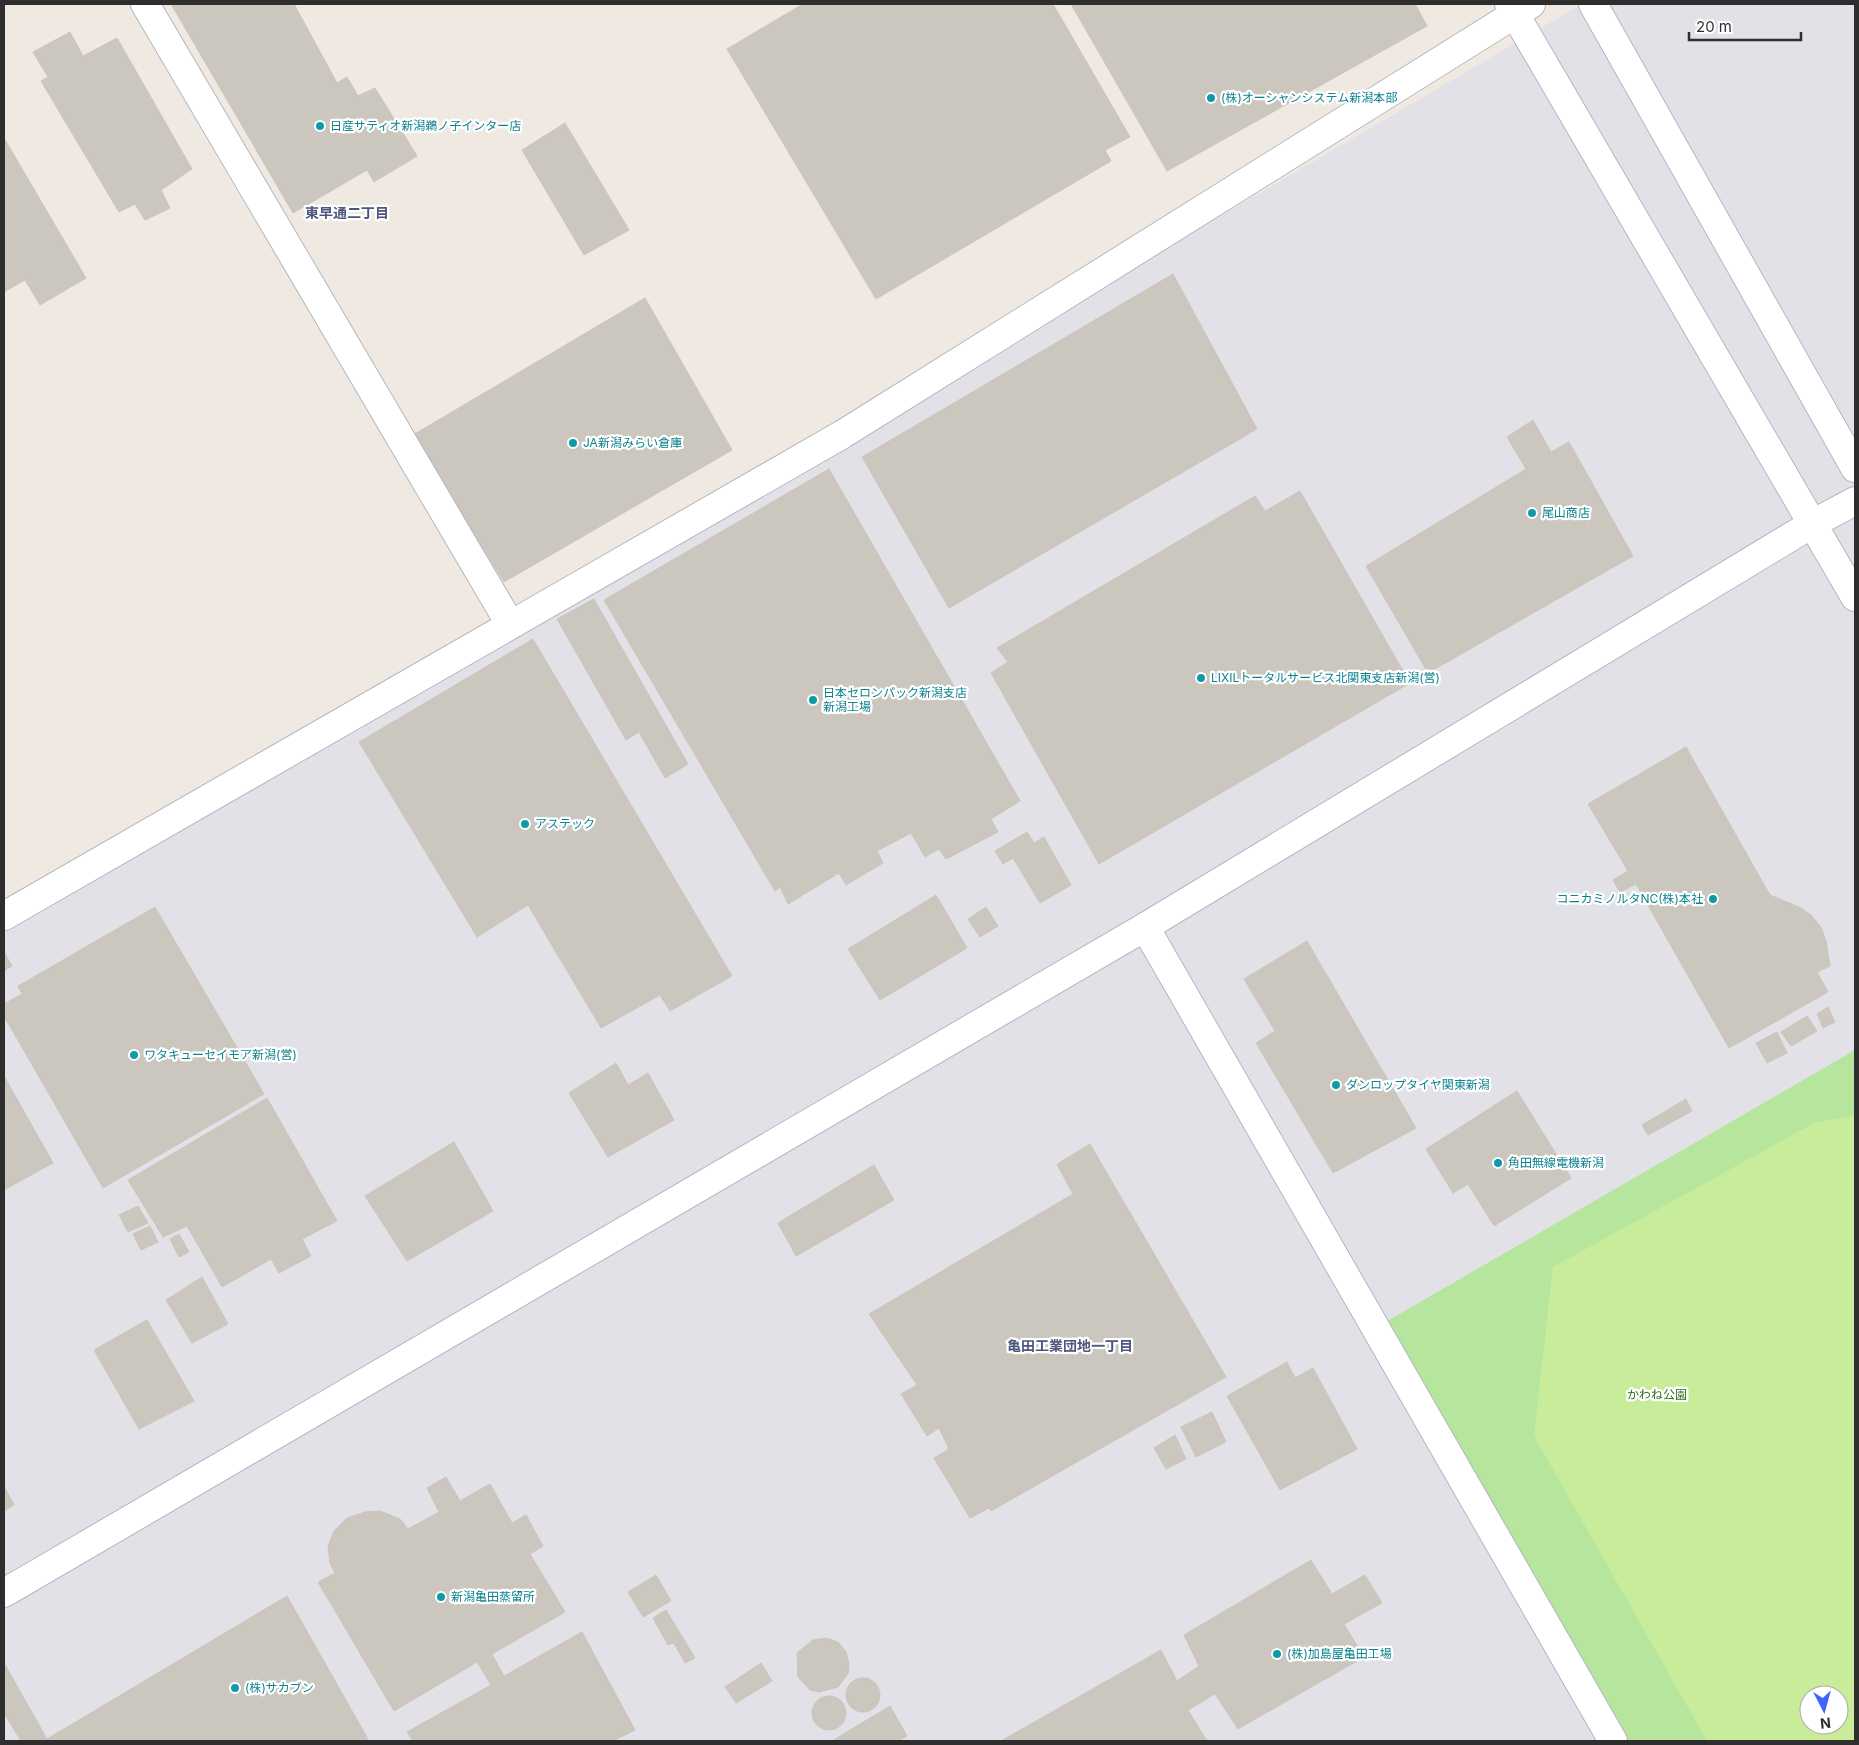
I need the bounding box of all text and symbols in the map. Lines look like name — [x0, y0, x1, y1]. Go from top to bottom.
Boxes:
scale bar — [1689, 10, 1802, 42]
text: 20 m — [1696, 17, 1732, 36]
place label: (株)オーシャンシステム新潟本部 — [1221, 90, 1397, 105]
marker: (株)オーシャンシステム新潟本部 — [1205, 92, 1217, 104]
place label: 日産サティオ新潟鵜ノ子インター店 — [330, 118, 521, 133]
marker: 日産サティオ新潟鵜ノ子インター店 — [314, 120, 326, 132]
district label: 東早通二丁目 — [305, 204, 389, 221]
place label: JA新潟みらい倉庫 — [583, 435, 682, 450]
marker: JA新潟みらい倉庫 — [567, 437, 579, 449]
place label: 尾山商店 — [1542, 505, 1590, 520]
marker: 尾山商店 — [1526, 507, 1538, 519]
place label: LIXILトータルサービス北関東支店新潟(営) — [1211, 670, 1440, 685]
marker: LIXILトータルサービス北関東支店新潟(営) — [1195, 672, 1207, 684]
place label: 日本セロンパック新潟支店 新潟工場 — [823, 685, 967, 714]
marker: 日本セロンパック新潟支店 新潟工場 — [807, 694, 819, 706]
place label: アステック — [535, 816, 595, 831]
marker: アステック — [519, 818, 531, 830]
place label: コニカミノルタNC(株)本社 — [1556, 891, 1703, 906]
marker: コニカミノルタNC(株)本社 — [1707, 893, 1719, 905]
place label: ワタキューセイモア新潟(営) — [144, 1047, 297, 1062]
marker: ワタキューセイモア新潟(営) — [128, 1049, 140, 1061]
place label: ダンロップタイヤ関東新潟 — [1346, 1077, 1490, 1092]
marker: ダンロップタイヤ関東新潟 — [1330, 1079, 1342, 1091]
place label: 角田無線電機新潟 — [1508, 1155, 1604, 1170]
marker: 角田無線電機新潟 — [1492, 1157, 1504, 1169]
district label: 亀田工業団地一丁目 — [1007, 1337, 1133, 1354]
park label: かわね公園 — [1627, 1387, 1687, 1402]
place label: 新潟亀田蒸留所 — [451, 1589, 535, 1604]
marker: 新潟亀田蒸留所 — [435, 1591, 447, 1603]
place label: (株)加島屋亀田工場 — [1287, 1646, 1392, 1661]
marker: (株)加島屋亀田工場 — [1271, 1648, 1283, 1660]
place label: (株)サカブン — [245, 1680, 314, 1695]
marker: (株)サカブン — [229, 1682, 241, 1694]
north arrow — [1799, 1685, 1849, 1735]
text: N — [1819, 1714, 1832, 1732]

